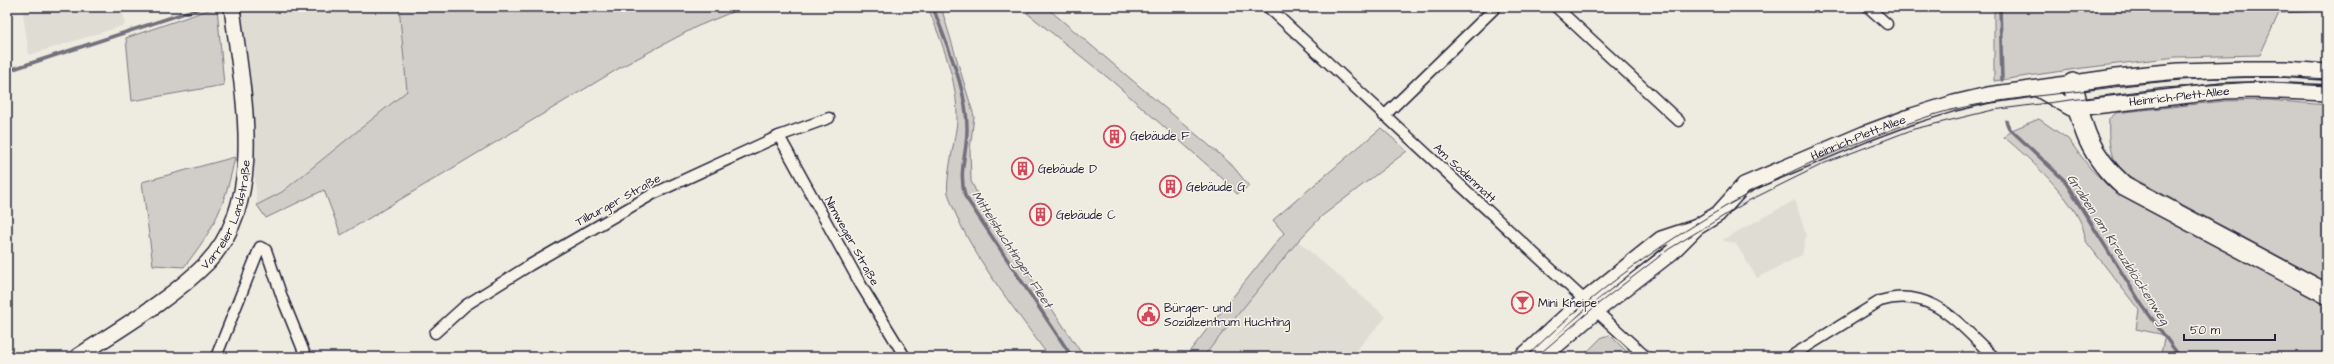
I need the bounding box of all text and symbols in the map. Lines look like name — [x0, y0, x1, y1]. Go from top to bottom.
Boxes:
street label: Heinrich-Plett-Allee — [2128, 83, 2230, 111]
street label: Heinrich-Plett-Allee — [1808, 111, 1909, 165]
building icon: Gebäude F — [1101, 123, 1127, 149]
place label: Gebäude F — [1130, 128, 1190, 145]
street label: Am Sodenmatt — [1430, 140, 1500, 207]
building icon: Gebäude D — [1010, 156, 1036, 182]
street label: Varreler Landstraße — [197, 159, 255, 274]
place label: Gebäude D — [1038, 161, 1097, 178]
street label: Tilburger Straße — [573, 170, 665, 232]
water label: Graben am Kreuzblöckenweg — [2062, 171, 2174, 330]
building icon: Gebäude G — [1158, 174, 1184, 200]
place label: Gebäude G — [1186, 179, 1246, 196]
water label: Mittelshuchtinger Fleet — [967, 187, 1058, 314]
street label: Nimweger Straße — [819, 194, 883, 290]
building icon: Gebäude C — [1027, 202, 1053, 228]
place label: Gebäude C — [1056, 207, 1116, 224]
bar icon: Mini Kneipe — [1509, 290, 1535, 316]
place label: Mini Kneipe — [1538, 295, 1598, 312]
place label: Bürger- und Sozialzentrum Huchting — [1164, 300, 1290, 332]
public building icon: Bürger- und Sozialzentrum Huchting — [1135, 302, 1161, 328]
scale bar — [2184, 316, 2275, 342]
text: 50 m — [2190, 322, 2221, 339]

